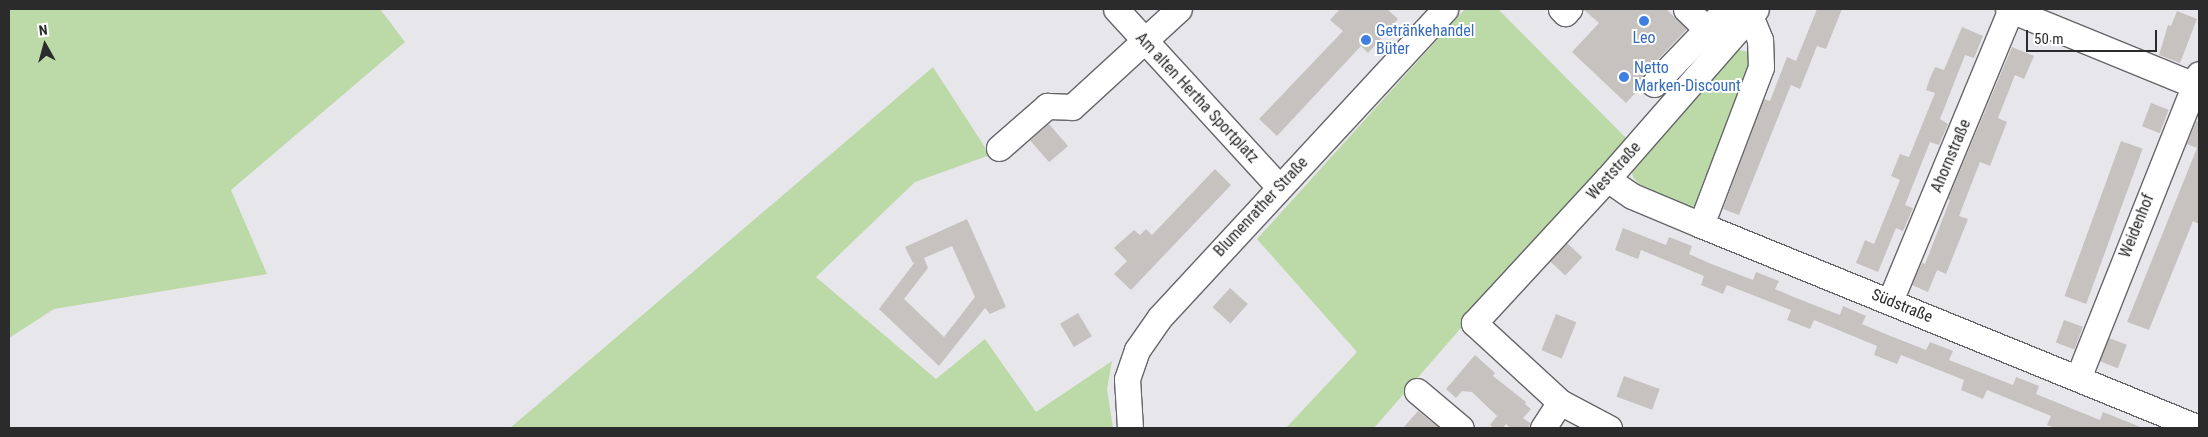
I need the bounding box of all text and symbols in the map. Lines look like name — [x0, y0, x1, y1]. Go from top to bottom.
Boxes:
marker: Leo — [1638, 15, 1650, 27]
north arrow — [20, 20, 70, 70]
scale bar — [2028, 20, 2159, 52]
place label: Getränkehandel Büter — [1376, 21, 1474, 59]
text: N — [38, 22, 48, 39]
place label: Leo — [1632, 28, 1656, 48]
street label: Am alten Hertha Sportplatz — [1131, 29, 1263, 167]
text: 50 m — [2034, 30, 2064, 48]
marker: Getränkehandel Büter — [1360, 34, 1372, 46]
place label: Netto Marken-Discount — [1634, 58, 1741, 96]
marker: Netto Marken-Discount — [1618, 71, 1630, 83]
street label: Ahornstraße — [1927, 116, 1975, 196]
street label: Weststraße — [1583, 138, 1645, 204]
street label: Blumenrather Straße — [1210, 153, 1312, 261]
street label: Weidenhof — [2116, 191, 2158, 261]
street label: Südstraße — [1869, 285, 1935, 327]

